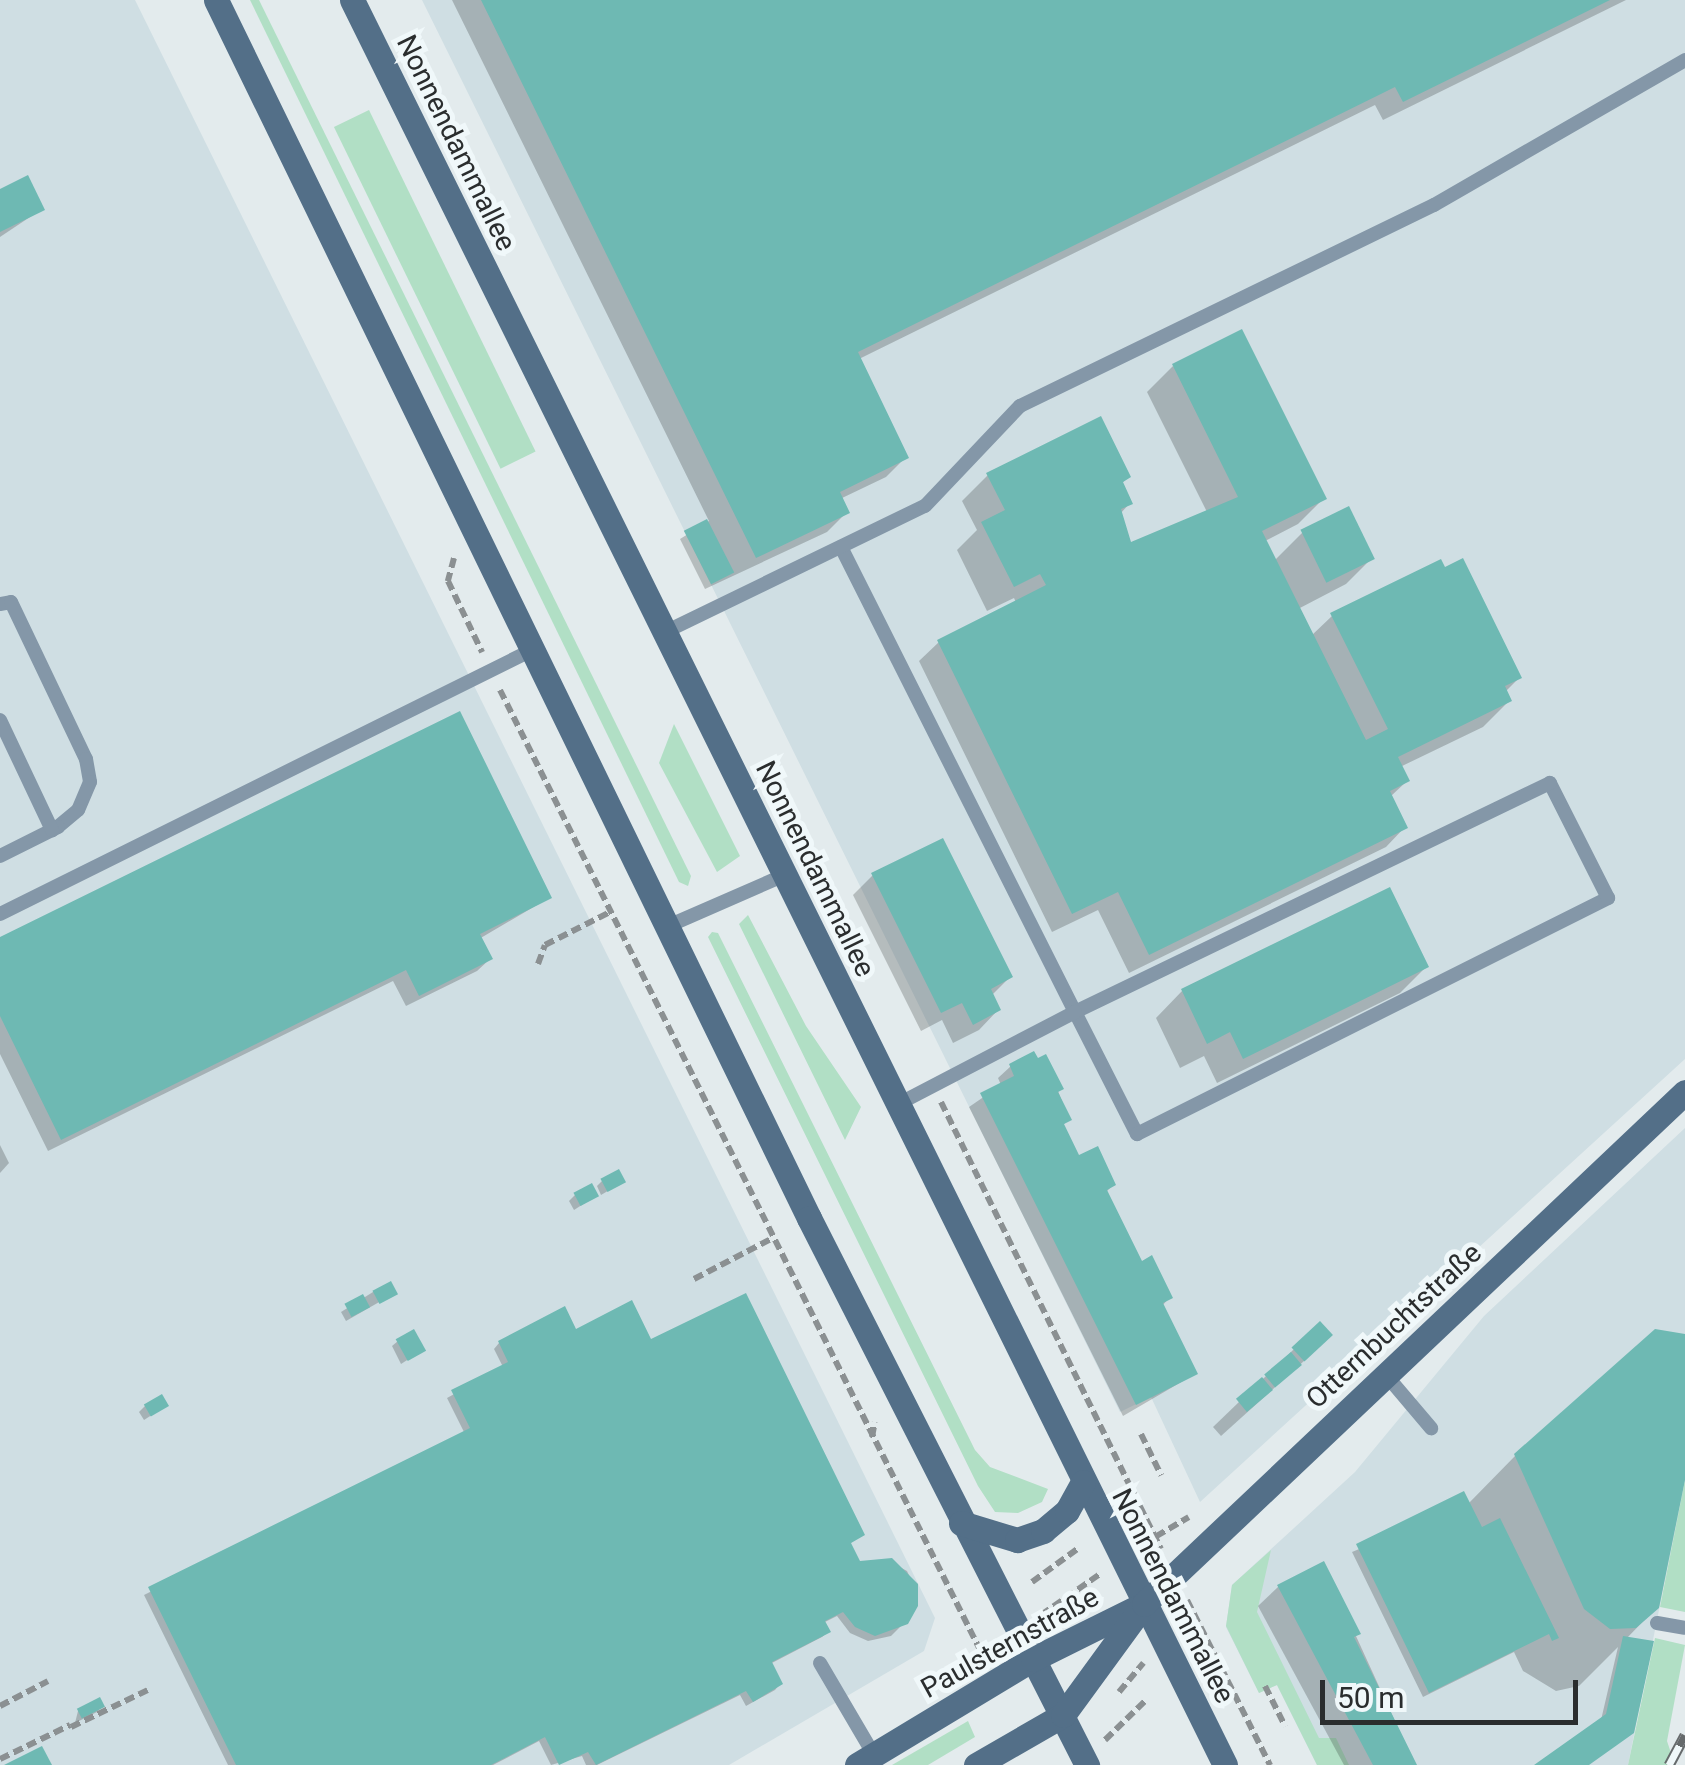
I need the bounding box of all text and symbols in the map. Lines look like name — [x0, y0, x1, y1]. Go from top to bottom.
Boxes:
street label: Nonnendammallee — [389, 30, 523, 256]
street label: Nonnendammallee — [748, 756, 882, 982]
street label: Otternbuchtstraße — [1300, 1236, 1488, 1416]
street label: Nonnendammallee — [1104, 1483, 1242, 1709]
street label: Paulsternstraße — [915, 1580, 1105, 1706]
scale bar — [1325, 1660, 1582, 1722]
text: 50 m — [1337, 1680, 1404, 1715]

